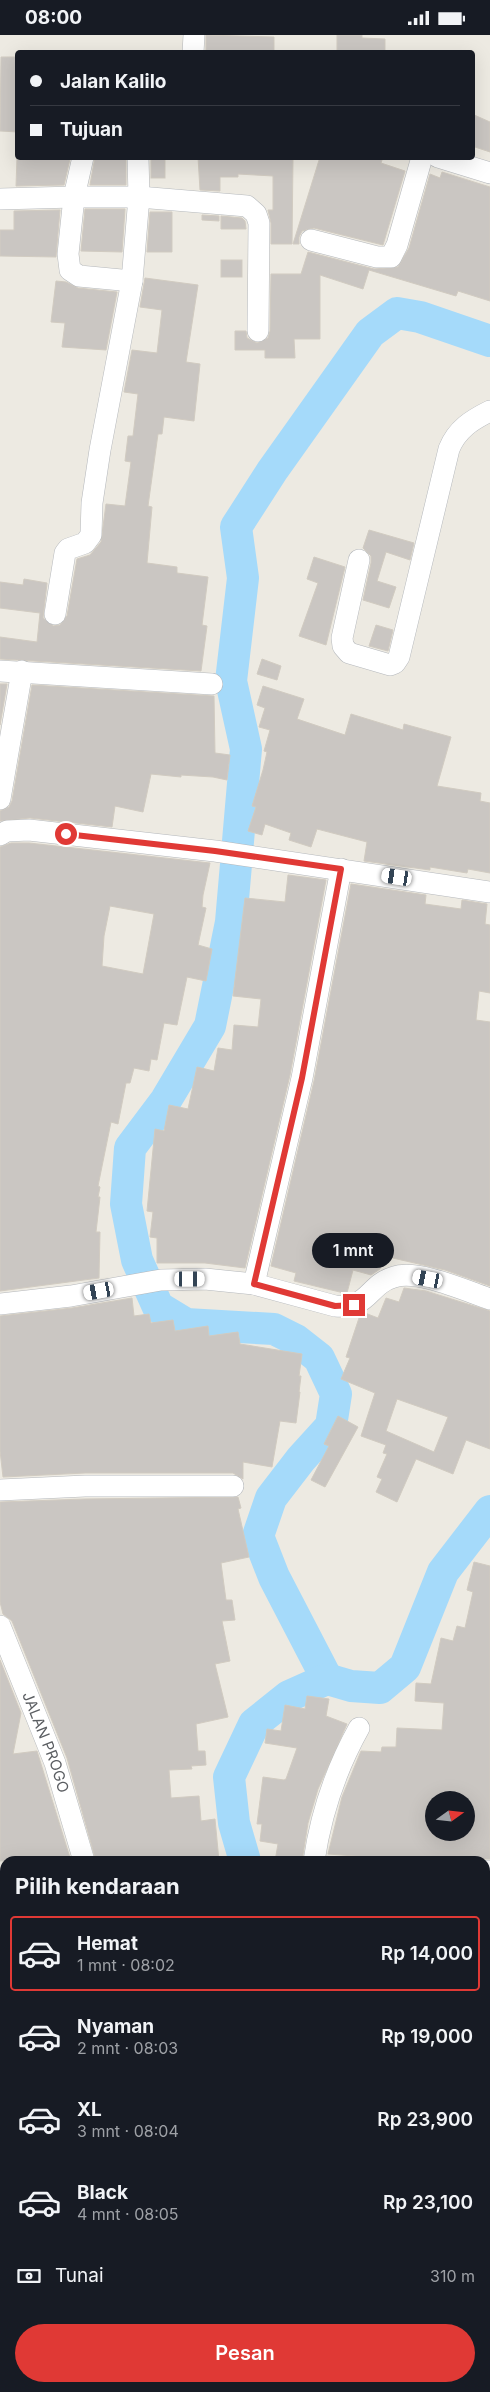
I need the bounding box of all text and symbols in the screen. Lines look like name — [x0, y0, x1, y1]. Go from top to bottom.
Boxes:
text: 08:00 — [25, 6, 82, 29]
text: Jalan Kalilo — [60, 70, 166, 93]
text: Tujuan — [60, 118, 123, 141]
route start — [55, 823, 77, 845]
car — [381, 867, 412, 887]
callout: 1 mnt — [313, 1233, 395, 1267]
text: 1 mnt — [333, 1240, 373, 1260]
car — [411, 1269, 444, 1289]
car — [175, 1272, 205, 1287]
car — [82, 1281, 115, 1301]
route end — [343, 1294, 365, 1316]
street label: JALAN PROGO — [18, 1689, 73, 1795]
north arrow — [425, 1791, 475, 1841]
map controls — [425, 1791, 475, 1841]
text: Pilih kendaraan — [15, 1873, 180, 1899]
icon: car — [17, 1931, 62, 1976]
text: Hemat — [77, 1932, 138, 1955]
text: Rp 14,000 — [381, 1942, 473, 1965]
text: 1 mnt · 08:02 — [77, 1955, 175, 1975]
icon: car — [17, 2014, 62, 2059]
text: Nyaman — [77, 2015, 154, 2038]
text: Rp 19,000 — [381, 2025, 473, 2048]
text: 2 mnt · 08:03 — [77, 2038, 178, 2058]
icon: car — [17, 2097, 62, 2142]
text: XL — [77, 2098, 102, 2121]
text: Rp 23,900 — [377, 2108, 473, 2131]
text: 3 mnt · 08:04 — [77, 2121, 179, 2141]
icon: car — [17, 2180, 62, 2225]
text: Black — [77, 2181, 128, 2204]
text: Rp 23,100 — [383, 2191, 473, 2214]
text: 4 mnt · 08:05 — [77, 2204, 179, 2224]
icon: cash — [15, 2262, 43, 2290]
text: Tunai — [55, 2264, 104, 2287]
text: 310 m — [430, 2266, 475, 2286]
button: Pesan — [15, 2324, 475, 2382]

